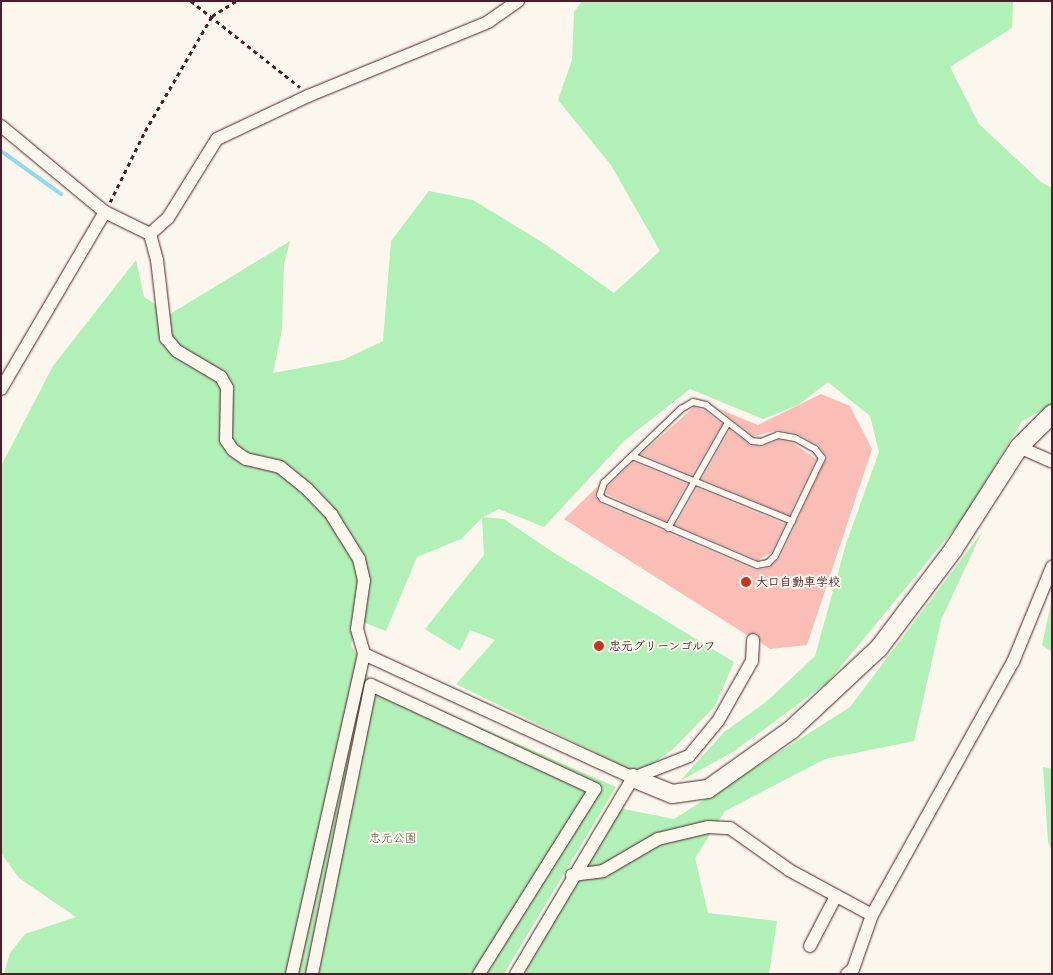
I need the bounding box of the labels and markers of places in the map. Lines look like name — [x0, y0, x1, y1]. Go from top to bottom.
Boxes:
place label: 大口自動車学校 — [756, 575, 840, 589]
marker: 大口自動車学校 — [740, 576, 752, 588]
place label: 忠元グリーンゴルフ — [609, 639, 717, 653]
marker: 忠元グリーンゴルフ — [593, 640, 605, 652]

